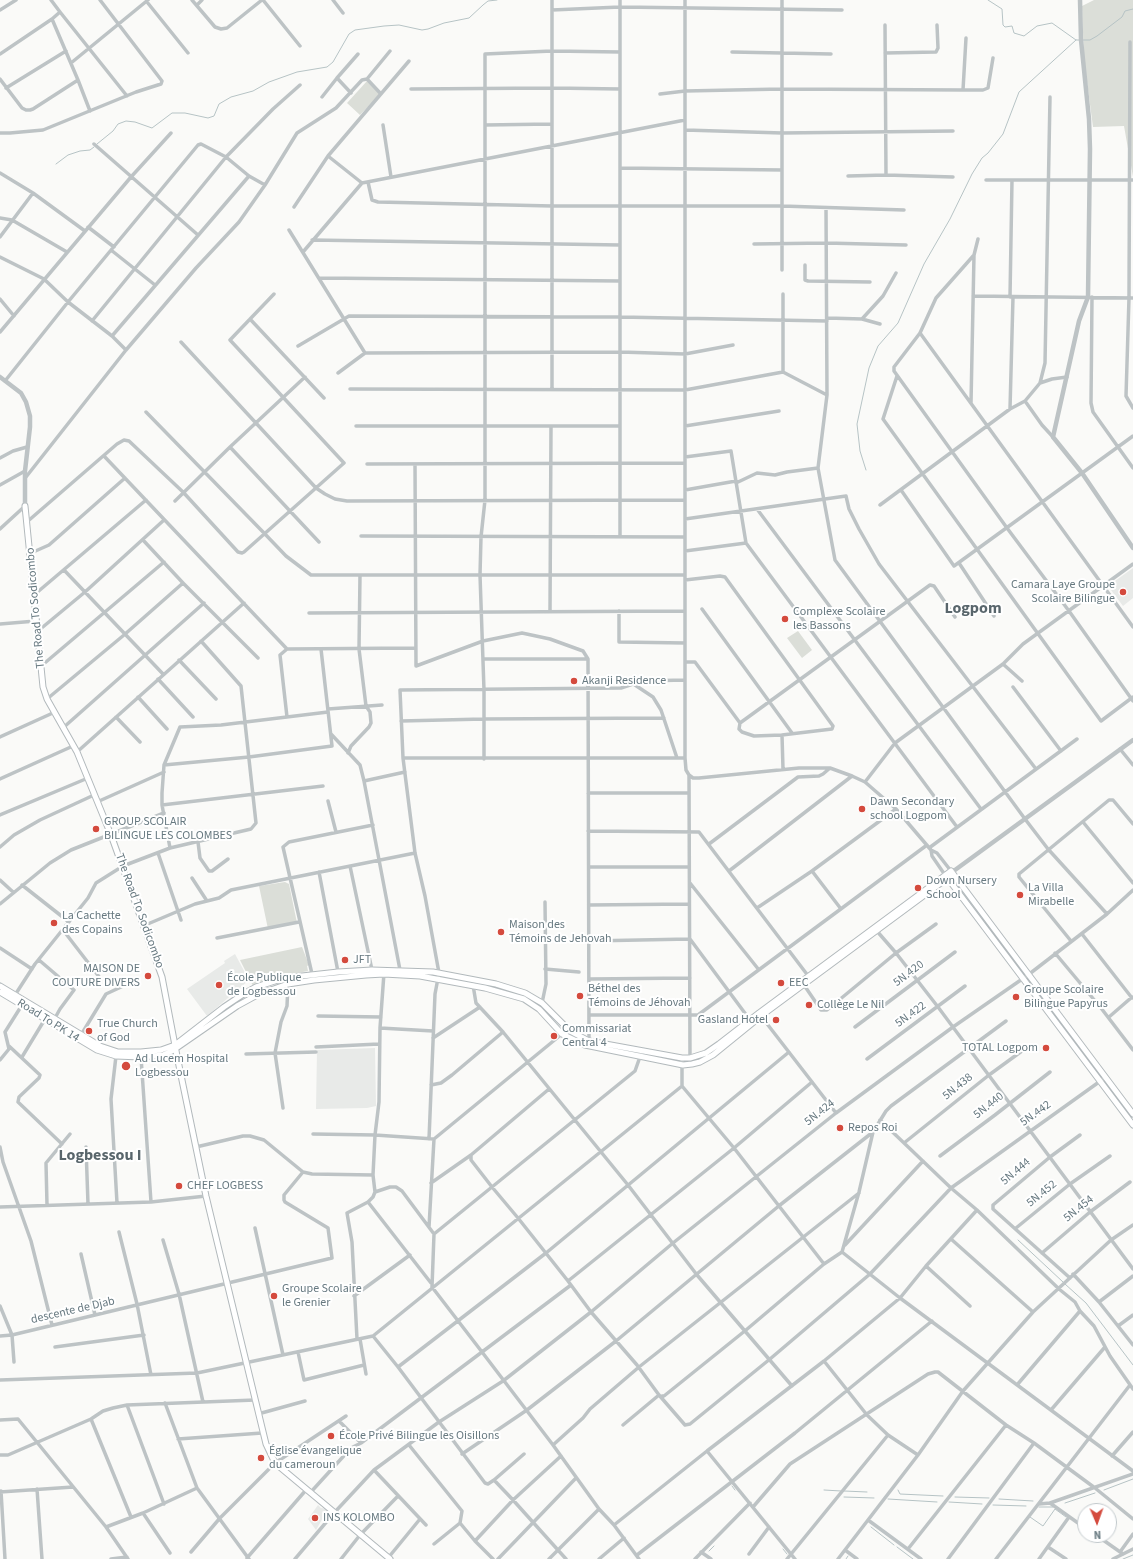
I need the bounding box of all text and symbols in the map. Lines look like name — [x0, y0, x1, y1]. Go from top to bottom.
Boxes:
street label: The Road To Sodicombo — [24, 547, 48, 669]
place label: Camara Laye Groupe Scolaire Bilingue — [1011, 578, 1115, 606]
marker: Camara Laye Groupe Scolaire Bilingue — [1118, 587, 1128, 597]
district label: Logpom — [944, 599, 1002, 619]
place label: Complexe Scolaire les Bassons — [793, 605, 886, 633]
marker: Complexe Scolaire les Bassons — [780, 614, 790, 624]
place label: Akanji Residence — [582, 674, 666, 688]
marker: Akanji Residence — [569, 676, 579, 686]
place label: Dawn Secondary school Logpom — [870, 795, 954, 823]
marker: Dawn Secondary school Logpom — [857, 804, 867, 814]
place label: GROUP SCOLAIR BILINGUE LES COLOMBES — [104, 815, 232, 843]
marker: GROUP SCOLAIR BILINGUE LES COLOMBES — [91, 824, 101, 834]
street label: The Road To Sodicombo — [111, 852, 167, 970]
place label: Down Nursery School — [926, 874, 997, 902]
place label: La Villa Mirabelle — [1028, 881, 1074, 909]
marker: Down Nursery School — [913, 883, 923, 893]
marker: La Villa Mirabelle — [1015, 890, 1025, 900]
place label: La Cachette des Copains — [62, 909, 122, 937]
marker: La Cachette des Copains — [49, 918, 59, 928]
place label: Maison des Témoins de Jehovah — [509, 918, 612, 946]
marker: Maison des Témoins de Jehovah — [496, 927, 506, 937]
place label: JFT — [353, 953, 371, 967]
marker: JFT — [340, 955, 350, 965]
street label: 5N.420 — [891, 958, 927, 990]
place label: MAISON DE COUTURE DIVERS — [52, 962, 140, 990]
marker: MAISON DE COUTURE DIVERS — [143, 971, 153, 981]
place label: École Publique de Logbessou — [227, 971, 301, 999]
place label: EEC — [789, 976, 808, 990]
marker: EEC — [776, 978, 786, 988]
marker: École Publique de Logbessou — [214, 980, 224, 990]
place label: Béthel des Témoins de Jéhovah — [588, 982, 691, 1010]
place label: Groupe Scolaire Bilingue Papyrus — [1024, 983, 1108, 1011]
marker: Béthel des Témoins de Jéhovah — [575, 991, 585, 1001]
marker: Groupe Scolaire Bilingue Papyrus — [1011, 992, 1021, 1002]
street label: Road To PK 14 — [14, 996, 82, 1046]
place label: Collège Le Nil — [817, 998, 884, 1012]
street label: 5N.422 — [893, 999, 929, 1031]
marker: Collège Le Nil — [804, 1000, 814, 1010]
place label: Gasland Hotel — [698, 1013, 768, 1027]
marker: Gasland Hotel — [771, 1015, 781, 1025]
place label: True Church of God — [97, 1017, 158, 1045]
place label: Commissariat Central 4 — [562, 1022, 631, 1050]
marker: True Church of God — [84, 1026, 94, 1036]
marker: Commissariat Central 4 — [549, 1031, 559, 1041]
place label: TOTAL Logpom — [962, 1041, 1038, 1055]
marker: TOTAL Logpom — [1041, 1043, 1051, 1053]
place label: Ad Lucem Hospital Logbessou — [135, 1052, 228, 1080]
marker: Ad Lucem Hospital Logbessou — [120, 1060, 132, 1072]
street label: 5N.438 — [940, 1071, 976, 1103]
street label: 5N.440 — [971, 1090, 1007, 1122]
street label: 5N.424 — [802, 1097, 838, 1129]
street label: 5N.442 — [1018, 1098, 1054, 1130]
place label: Repos Roi — [848, 1121, 897, 1135]
marker: Repos Roi — [835, 1123, 845, 1133]
district label: Logbessou I — [58, 1146, 142, 1166]
street label: 5N.444 — [998, 1155, 1034, 1189]
street label: 5N.452 — [1024, 1178, 1060, 1210]
place label: CHEF LOGBESS — [187, 1179, 263, 1193]
marker: CHEF LOGBESS — [174, 1181, 184, 1191]
street label: 5N.454 — [1061, 1193, 1097, 1225]
place label: Groupe Scolaire le Grenier — [282, 1282, 362, 1310]
marker: Groupe Scolaire le Grenier — [269, 1291, 279, 1301]
street label: descente de Djab — [30, 1294, 116, 1328]
place label: École Privé Bilingue les Oisillons — [339, 1429, 499, 1443]
marker: École Privé Bilingue les Oisillons — [326, 1431, 336, 1441]
place label: Église évangelique du cameroun — [269, 1444, 362, 1472]
marker: Église évangelique du cameroun — [256, 1453, 266, 1463]
north arrow — [1077, 1503, 1117, 1543]
place label: INS KOLOMBO — [323, 1511, 395, 1525]
marker: INS KOLOMBO — [310, 1513, 320, 1523]
text: N — [1093, 1527, 1101, 1542]

